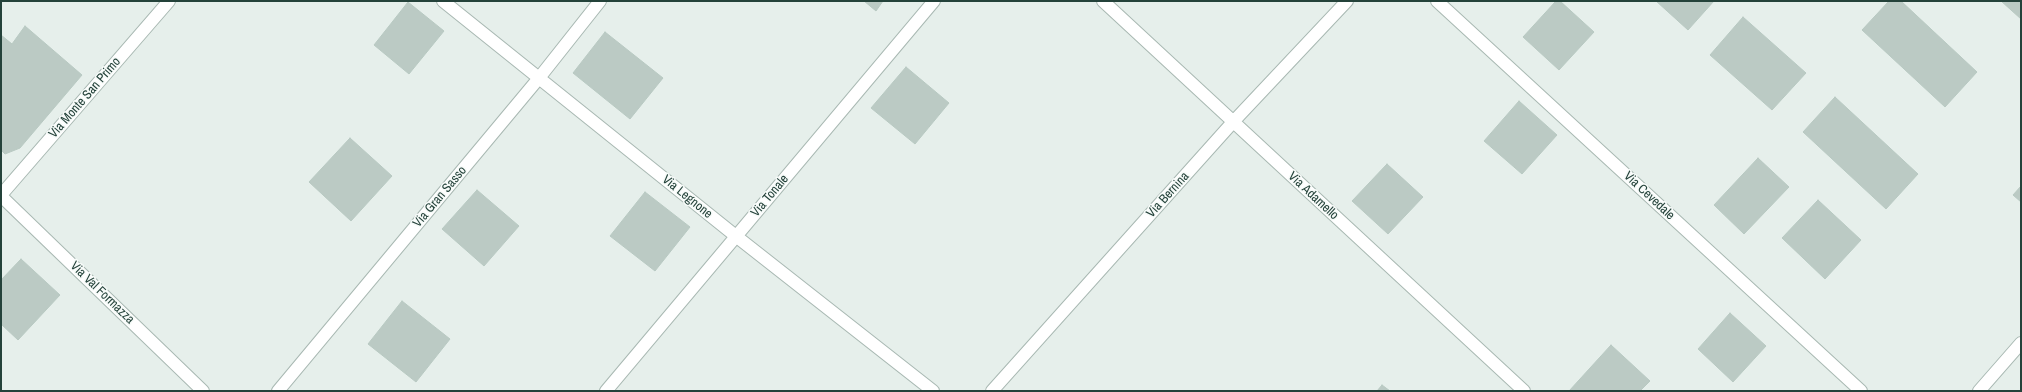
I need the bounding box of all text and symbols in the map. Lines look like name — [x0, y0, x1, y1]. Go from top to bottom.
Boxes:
street label: Via Monte San Primo — [46, 54, 124, 142]
street label: Via Gran Sasso — [410, 163, 470, 231]
street label: Via Bernina — [1143, 169, 1193, 221]
street label: Via Adamello — [1285, 169, 1341, 223]
street label: Via Cevedale — [1620, 169, 1678, 223]
street label: Via Legnone — [659, 172, 715, 222]
street label: Via Tonale — [748, 172, 792, 220]
street label: Via Val Formazza — [67, 258, 137, 328]

